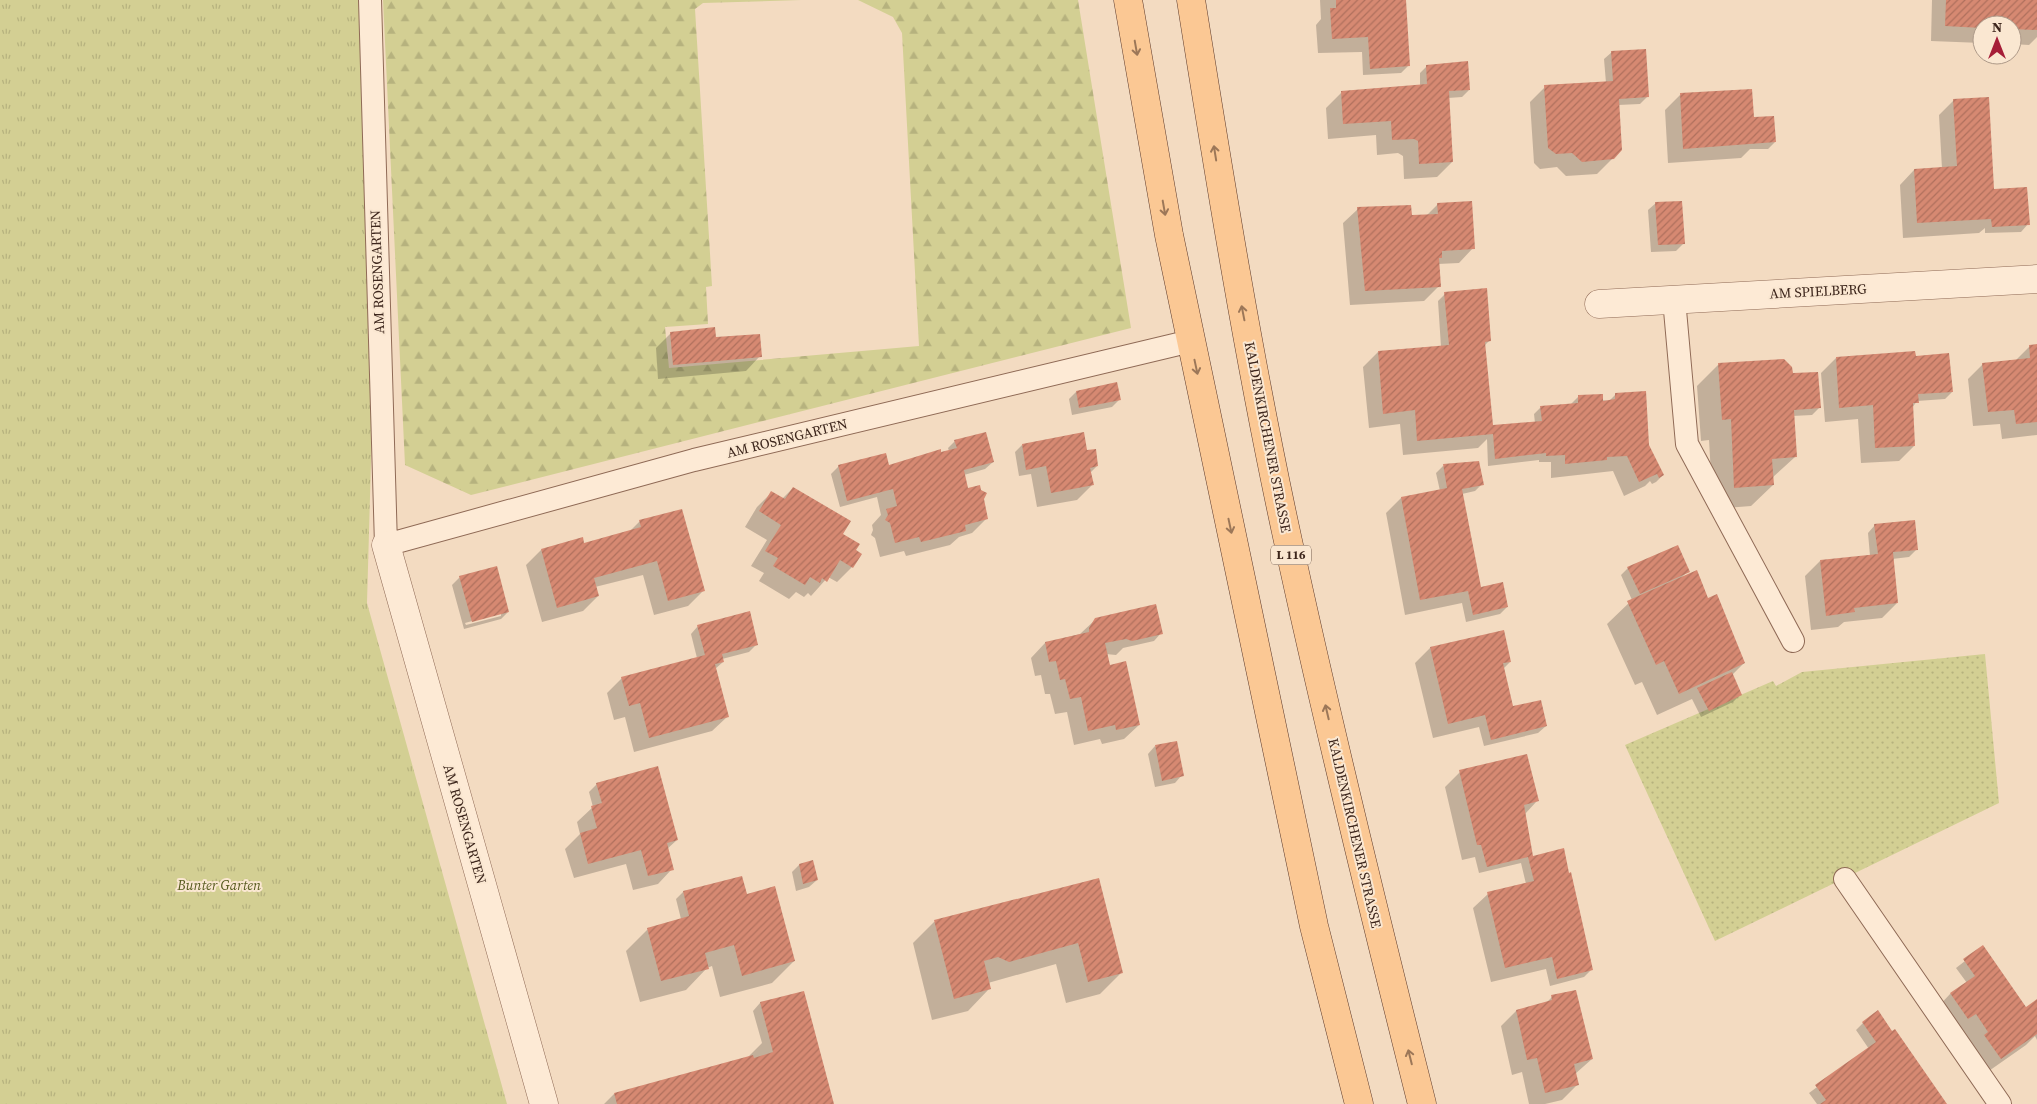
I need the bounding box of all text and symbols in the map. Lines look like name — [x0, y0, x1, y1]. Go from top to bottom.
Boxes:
north arrow — [1972, 15, 2022, 65]
text: N — [1992, 17, 2002, 37]
one-way arrow — [1132, 40, 1142, 56]
one-way arrow — [1210, 145, 1220, 161]
one-way arrow — [1159, 200, 1169, 216]
street label: AM ROSENGARTEN — [365, 210, 389, 334]
street label: AM SPIELBERG — [1769, 278, 1867, 304]
one-way arrow — [1238, 305, 1248, 321]
street label: KALDENKIRCHENER STRASSE — [1240, 340, 1296, 534]
one-way arrow — [1192, 359, 1202, 375]
street label: AM ROSENGARTEN — [725, 413, 849, 463]
one-way arrow — [1226, 518, 1235, 534]
road number: L 116 — [1271, 546, 1311, 564]
one-way arrow — [1322, 704, 1331, 720]
street label: KALDENKIRCHENER STRASSE — [1323, 736, 1387, 930]
street label: AM ROSENGARTEN — [438, 762, 492, 886]
park label: Bunter Garten — [176, 875, 261, 895]
one-way arrow — [1405, 1049, 1414, 1065]

